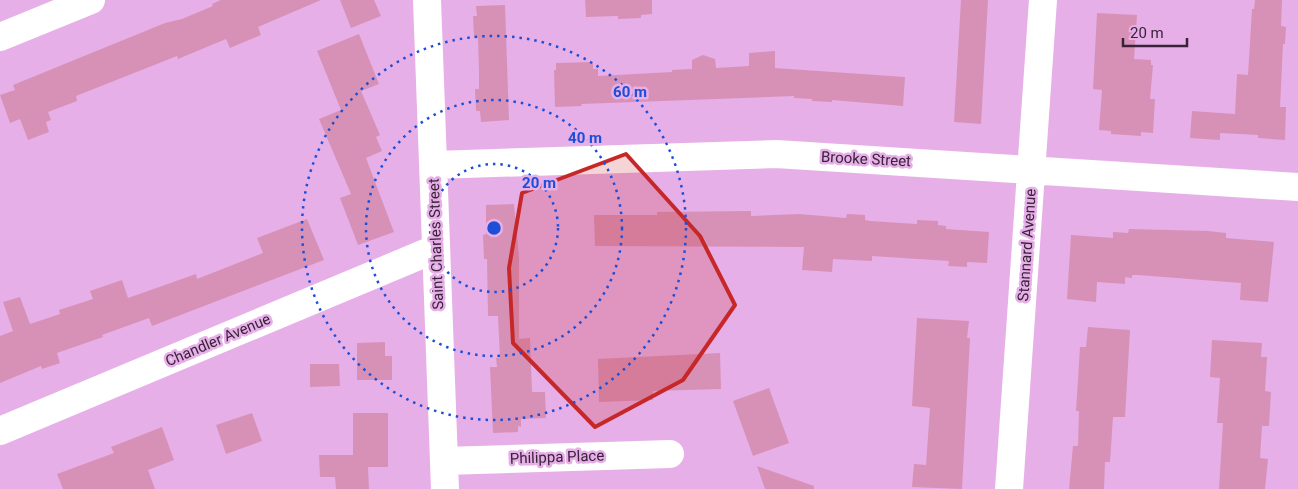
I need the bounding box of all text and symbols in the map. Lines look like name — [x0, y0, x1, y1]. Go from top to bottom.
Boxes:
scale bar — [1123, 15, 1187, 47]
text: 20 m — [1130, 24, 1164, 42]
text: 60 m — [613, 83, 647, 101]
text: 40 m — [568, 129, 602, 147]
street label: Brooke Street — [821, 148, 912, 170]
text: 20 m — [522, 174, 556, 192]
street label: Saint Charles Street — [425, 178, 447, 310]
street label: Stannard Avenue — [1014, 188, 1040, 302]
centre of rings — [485, 219, 503, 237]
street label: Chandler Avenue — [163, 310, 273, 370]
street label: Philippa Place — [509, 446, 605, 468]

